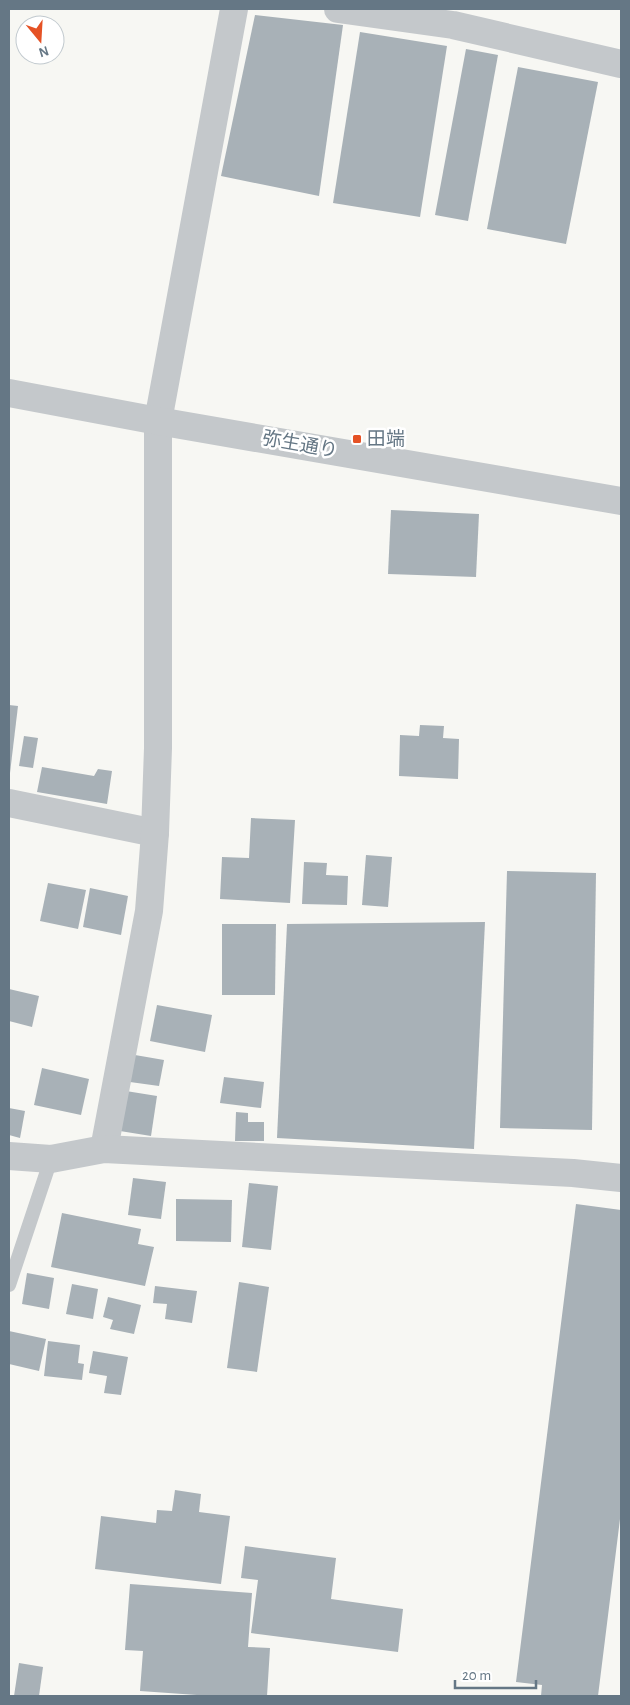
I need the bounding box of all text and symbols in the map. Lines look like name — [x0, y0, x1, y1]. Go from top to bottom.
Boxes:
north arrow — [15, 15, 65, 65]
text: N — [37, 43, 51, 60]
street label: 弥生通り — [261, 428, 339, 461]
place label: 田端 — [367, 429, 405, 449]
marker: 田端 — [351, 433, 363, 445]
scale bar — [455, 1658, 536, 1690]
text: 20 m — [462, 1668, 491, 1683]

